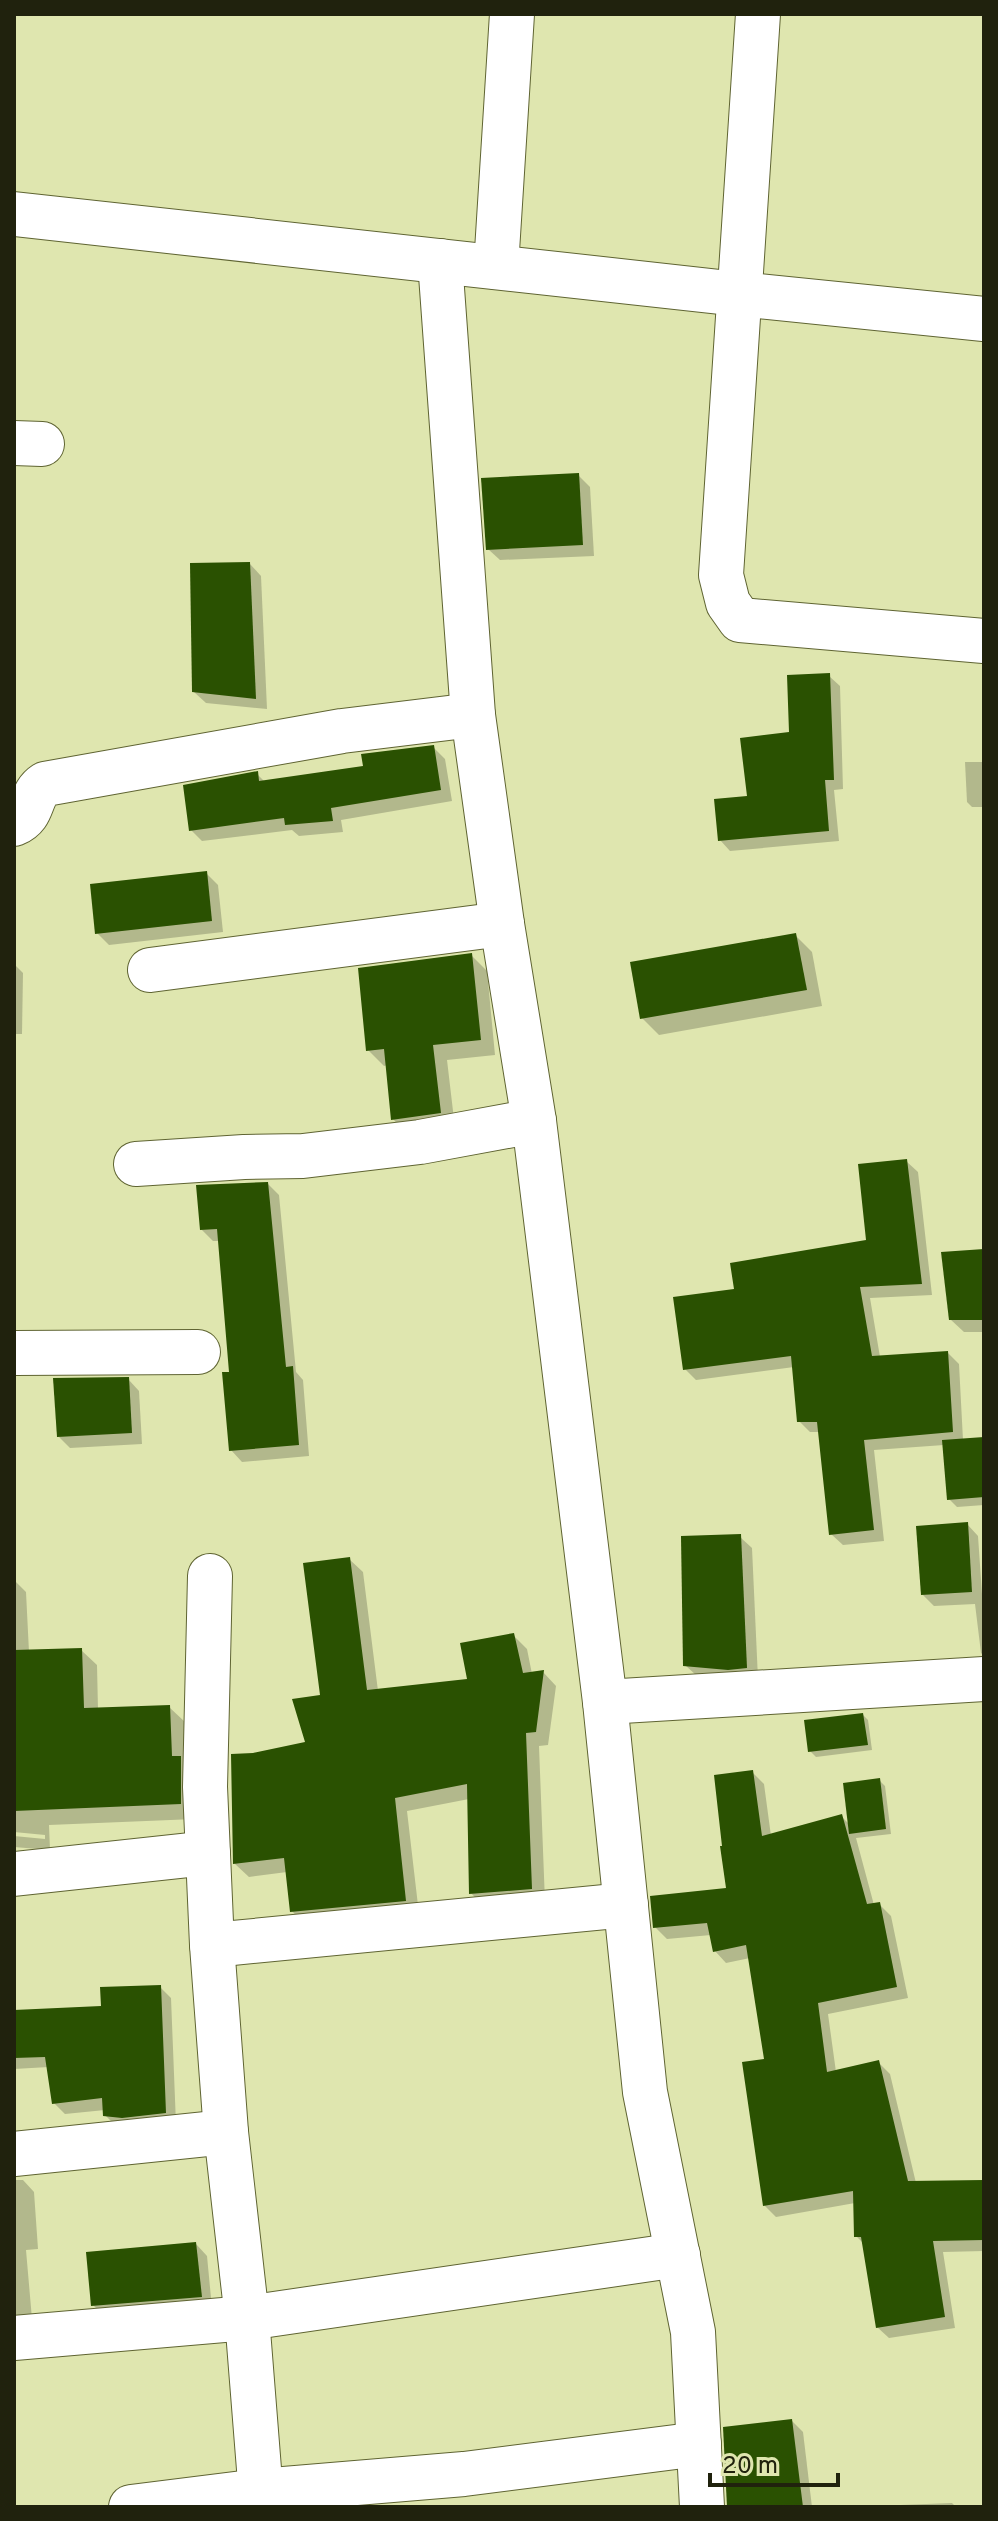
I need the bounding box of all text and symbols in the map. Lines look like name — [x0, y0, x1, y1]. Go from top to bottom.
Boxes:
scale bar — [710, 2437, 838, 2487]
text: 20 m — [722, 2452, 778, 2482]

